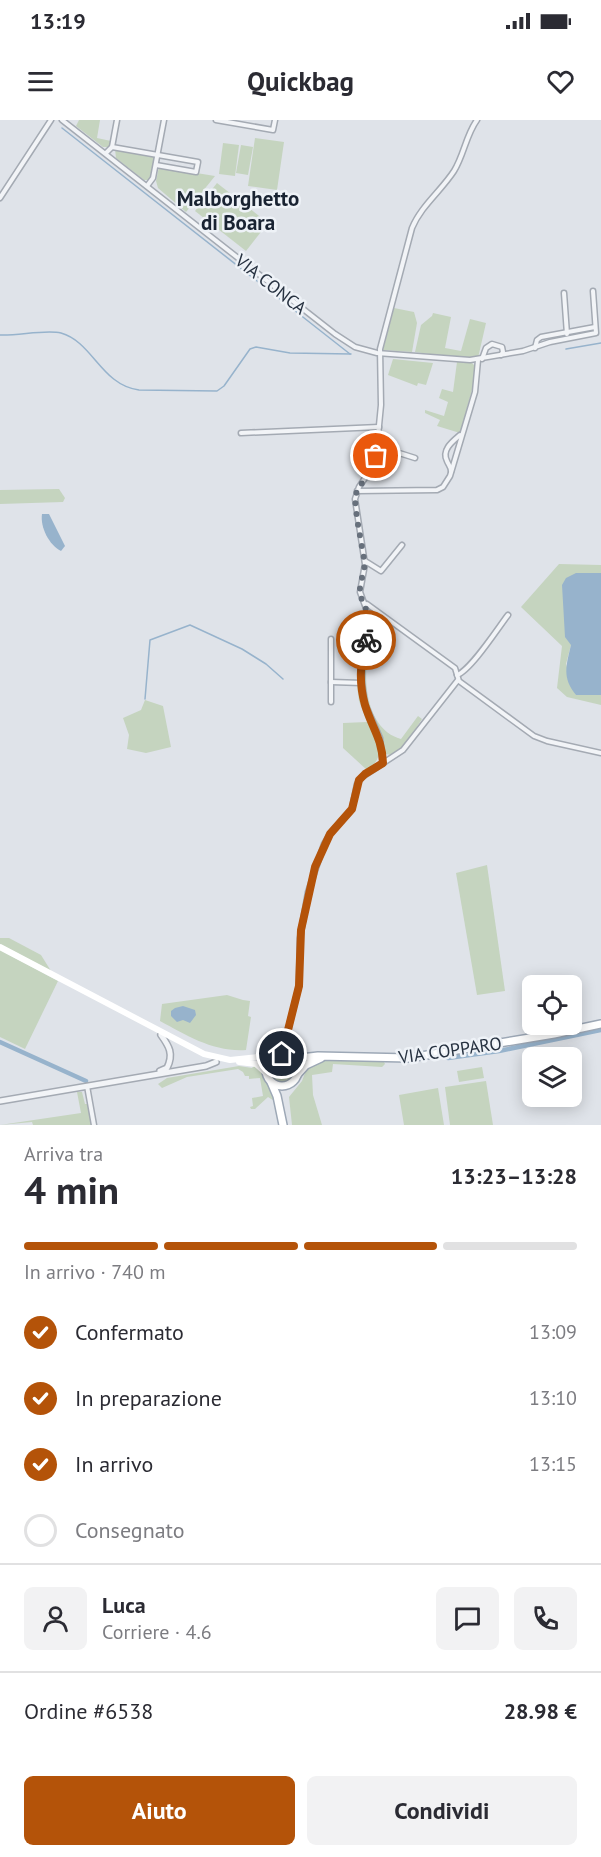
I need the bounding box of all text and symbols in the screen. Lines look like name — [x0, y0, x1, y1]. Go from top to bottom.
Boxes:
text: 13:19 — [30, 7, 86, 35]
text: Quickbag — [247, 64, 354, 98]
icon: menu — [24, 65, 57, 98]
icon: heart — [544, 65, 577, 98]
district label: Malborghetto di Boara — [177, 185, 299, 236]
street label: VIA CONCA — [230, 248, 312, 319]
pin — [350, 430, 401, 481]
icon: bag — [359, 439, 392, 472]
courier — [336, 610, 396, 670]
icon: bike — [350, 624, 383, 657]
map controls — [522, 975, 582, 1107]
button: locate — [522, 975, 582, 1035]
pin — [256, 1028, 307, 1079]
street label: VIA COPPARO — [396, 1031, 503, 1069]
icon: home — [265, 1037, 298, 1070]
button: layers — [522, 1047, 582, 1107]
text: Arriva tra — [24, 1141, 103, 1167]
text: 13:23–13:28 — [451, 1162, 577, 1190]
text: 4 min — [24, 1164, 119, 1215]
text: In arrivo · 740 m — [24, 1259, 165, 1285]
icon: check — [24, 1316, 57, 1349]
text: Confermato — [75, 1318, 184, 1346]
text: 13:09 — [529, 1319, 577, 1345]
icon: check — [24, 1382, 57, 1415]
text: In preparazione — [75, 1384, 222, 1412]
text: 13:10 — [529, 1385, 577, 1411]
icon: check — [24, 1448, 57, 1481]
text: In arrivo — [75, 1450, 153, 1478]
text: 13:15 — [529, 1451, 577, 1477]
text: Consegnato — [75, 1516, 185, 1544]
button: person — [24, 1587, 87, 1650]
button: chat — [436, 1587, 499, 1650]
button: phone — [514, 1587, 577, 1650]
text: Luca — [102, 1591, 146, 1619]
text: Corriere · 4.6 — [102, 1619, 212, 1645]
text: Ordine #6538 — [24, 1697, 153, 1725]
text: 28.98 € — [504, 1697, 577, 1725]
button: Aiuto — [24, 1776, 295, 1845]
button: Condividi — [307, 1776, 577, 1845]

